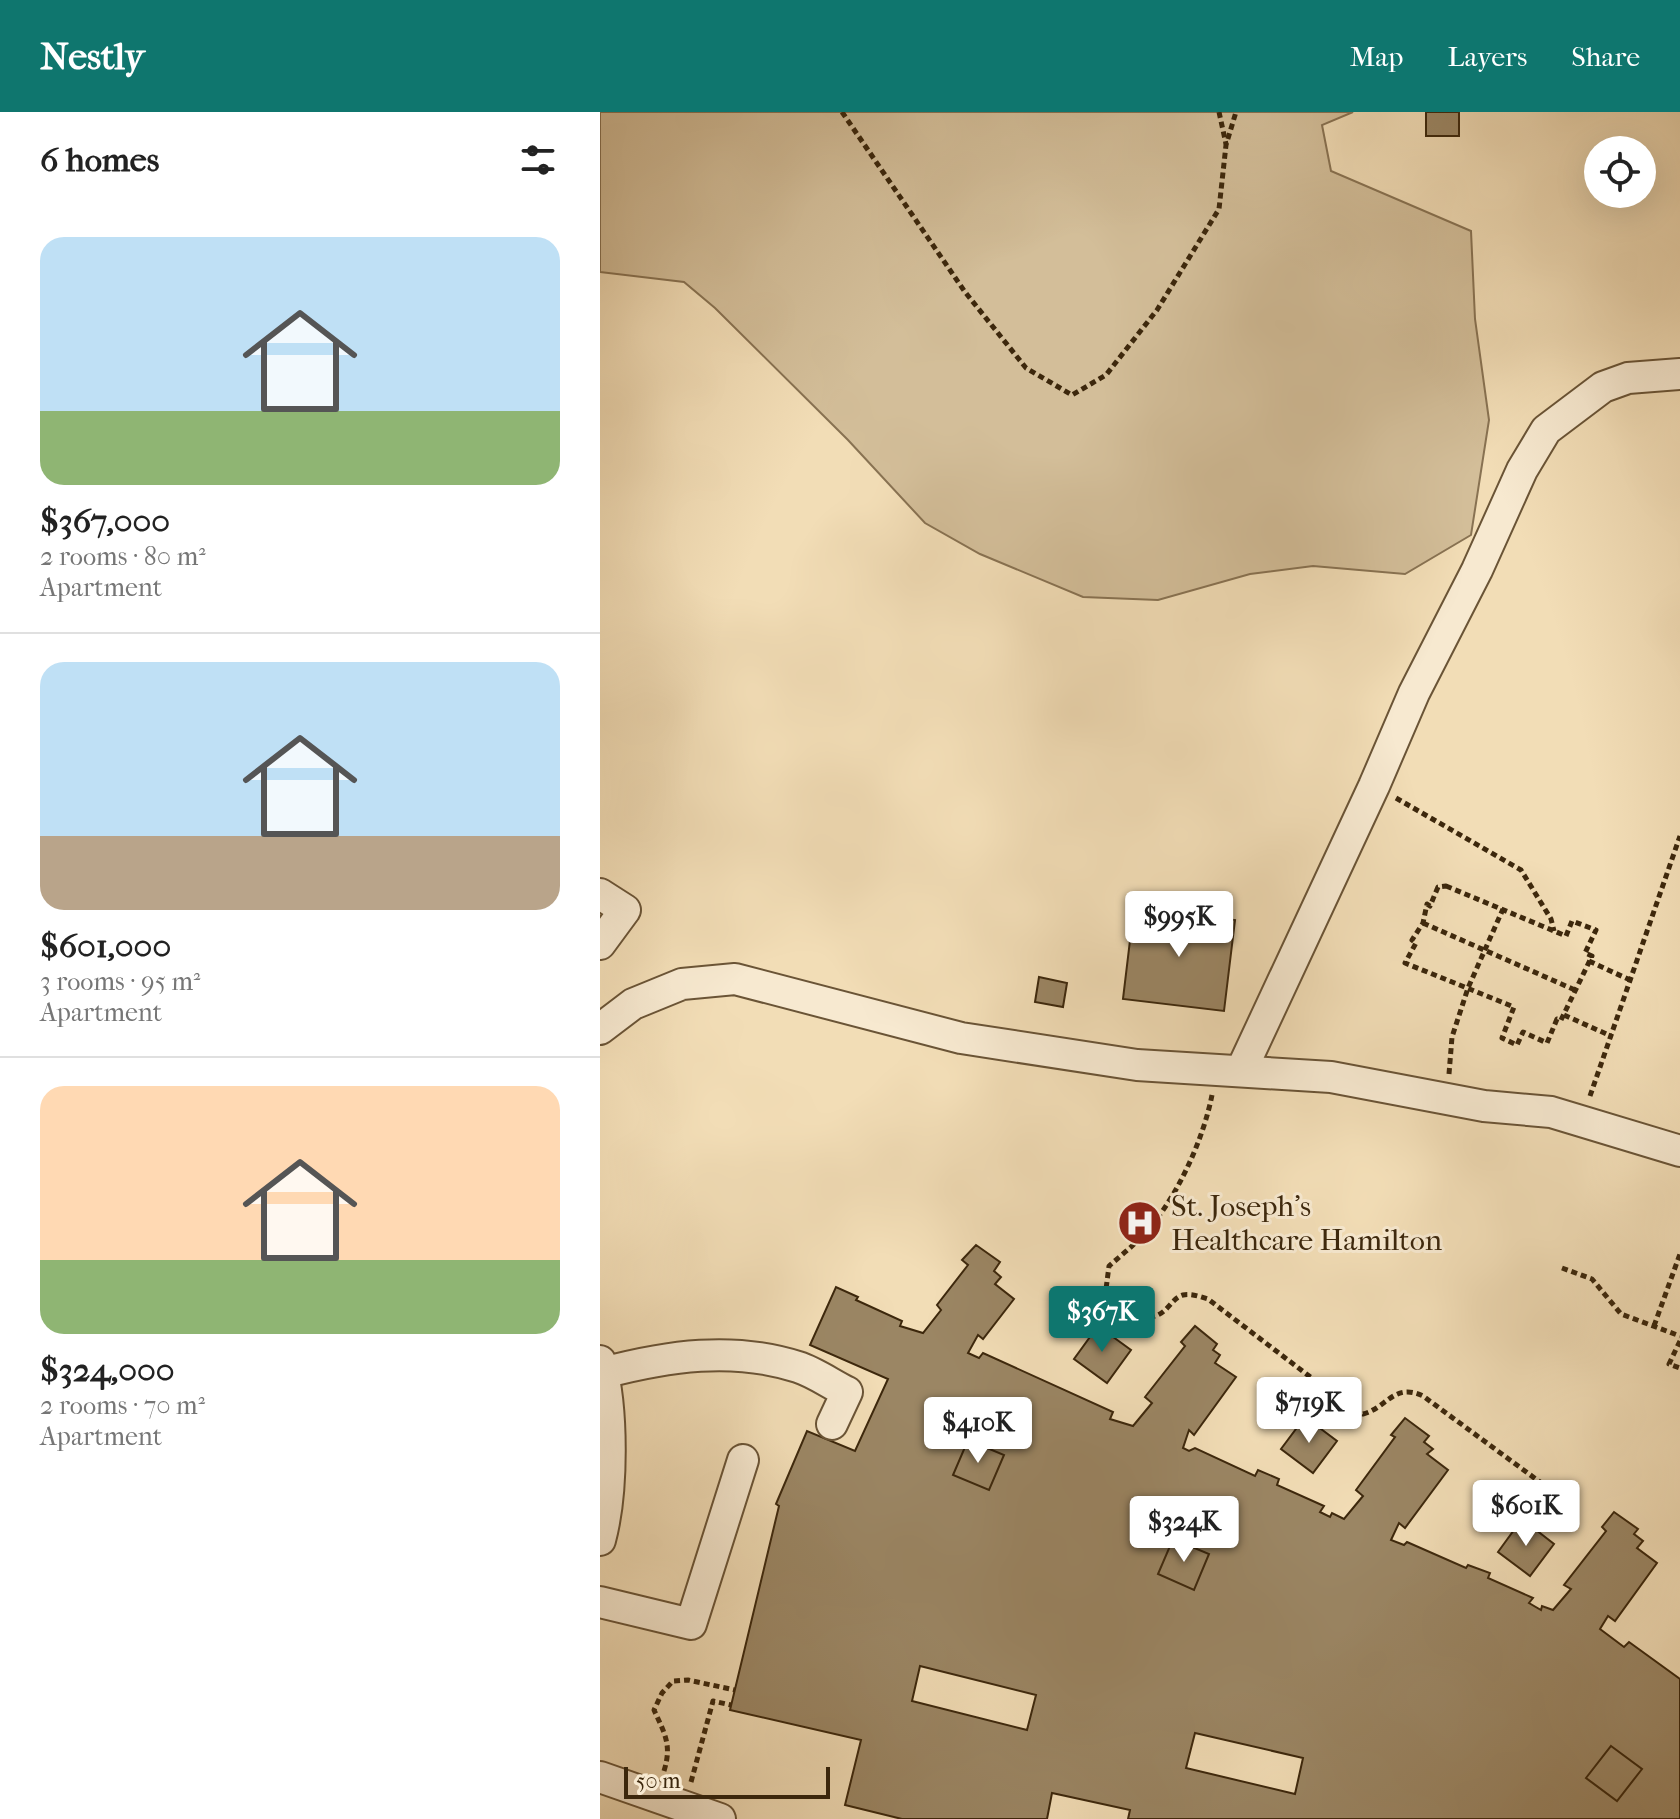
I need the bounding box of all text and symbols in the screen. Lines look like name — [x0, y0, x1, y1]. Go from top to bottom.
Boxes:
text: Nestly — [40, 34, 145, 79]
text: Map — [1350, 40, 1403, 73]
text: Layers — [1447, 40, 1527, 73]
text: Share — [1571, 40, 1640, 73]
map controls — [1584, 136, 1656, 208]
button: locate — [1584, 136, 1656, 208]
icon: filters — [516, 138, 560, 182]
text: 6 homes — [40, 140, 159, 180]
icon: home — [228, 289, 372, 433]
text: $367,000 — [40, 501, 170, 541]
text: 2 rooms · 80 m² — [40, 541, 206, 572]
text: Apartment — [40, 572, 162, 603]
icon: home — [228, 714, 372, 858]
pin: $995K — [1123, 891, 1235, 959]
text: $995K — [1143, 901, 1215, 932]
text: $601,000 — [40, 926, 171, 966]
text: 3 rooms · 95 m² — [40, 966, 200, 997]
text: Apartment — [40, 997, 162, 1028]
icon: home — [228, 1138, 372, 1282]
place label: St. Joseph's Healthcare Hamilton — [1171, 1189, 1443, 1258]
hospital icon: St. Joseph's Healthcare Hamilton — [1116, 1199, 1164, 1247]
pin: $367K — [1046, 1286, 1158, 1354]
text: $367K — [1067, 1296, 1137, 1327]
text: $324,000 — [40, 1350, 174, 1390]
pin: $719K — [1253, 1377, 1365, 1445]
text: $719K — [1275, 1387, 1343, 1418]
text: 2 rooms · 70 m² — [40, 1390, 205, 1421]
pin: $410K — [922, 1397, 1034, 1465]
text: $410K — [942, 1407, 1014, 1438]
text: Apartment — [40, 1421, 162, 1452]
pin: $601K — [1470, 1480, 1582, 1548]
text: $601K — [1491, 1490, 1561, 1521]
pin: $324K — [1128, 1496, 1240, 1564]
text: $324K — [1148, 1506, 1220, 1537]
scale bar — [624, 1763, 830, 1799]
text: 50 m — [636, 1768, 681, 1794]

